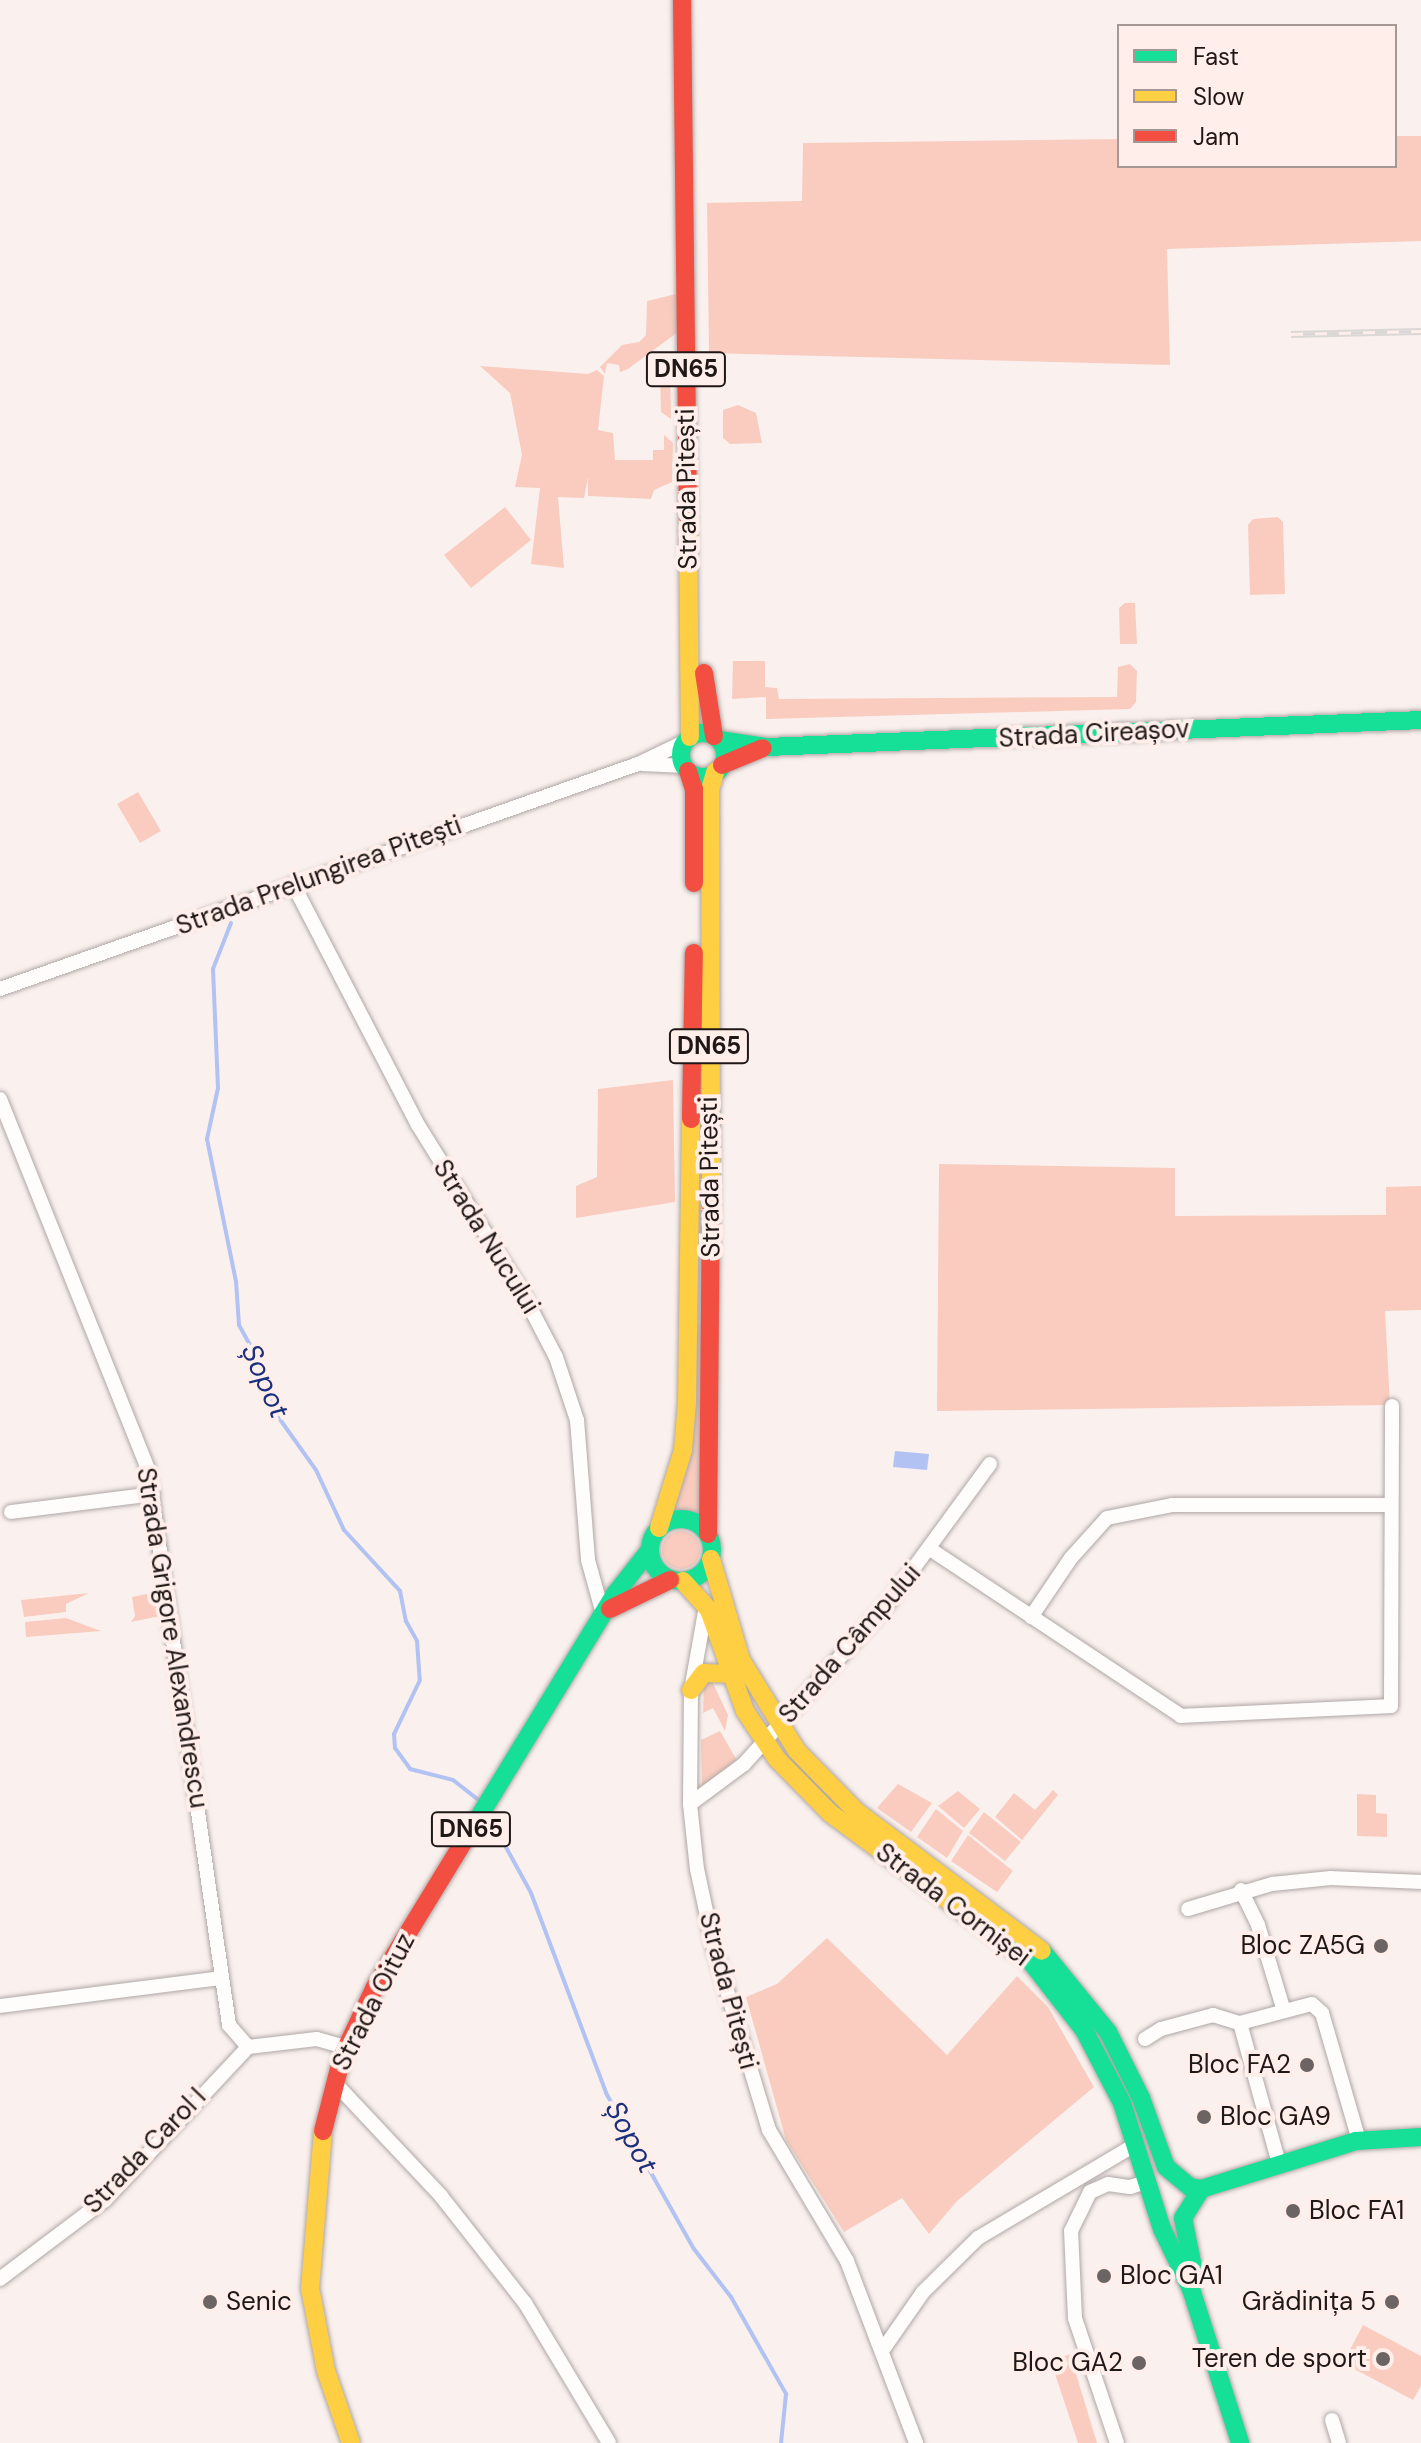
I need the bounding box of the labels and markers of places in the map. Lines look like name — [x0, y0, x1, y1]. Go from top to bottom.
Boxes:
place label: Bloc ZA5G — [1240, 1930, 1365, 1962]
marker: Bloc ZA5G — [1372, 1937, 1390, 1955]
place label: Bloc FA2 — [1188, 2049, 1291, 2081]
marker: Bloc FA2 — [1298, 2056, 1316, 2074]
place label: Bloc GA9 — [1220, 2101, 1331, 2133]
marker: Bloc GA9 — [1195, 2108, 1213, 2126]
place label: Bloc FA1 — [1309, 2195, 1404, 2227]
marker: Bloc FA1 — [1284, 2202, 1302, 2220]
place label: Bloc GA1 — [1120, 2260, 1223, 2292]
marker: Bloc GA1 — [1095, 2267, 1113, 2285]
place label: Senic — [226, 2286, 292, 2318]
place label: Grădinița 5 — [1242, 2286, 1376, 2318]
marker: Senic — [201, 2293, 219, 2311]
marker: Grădinița 5 — [1383, 2293, 1401, 2311]
place label: Teren de sport — [1192, 2343, 1367, 2375]
place label: Bloc GA2 — [1012, 2347, 1123, 2379]
marker: Teren de sport — [1374, 2350, 1392, 2368]
marker: Bloc GA2 — [1130, 2354, 1148, 2372]

